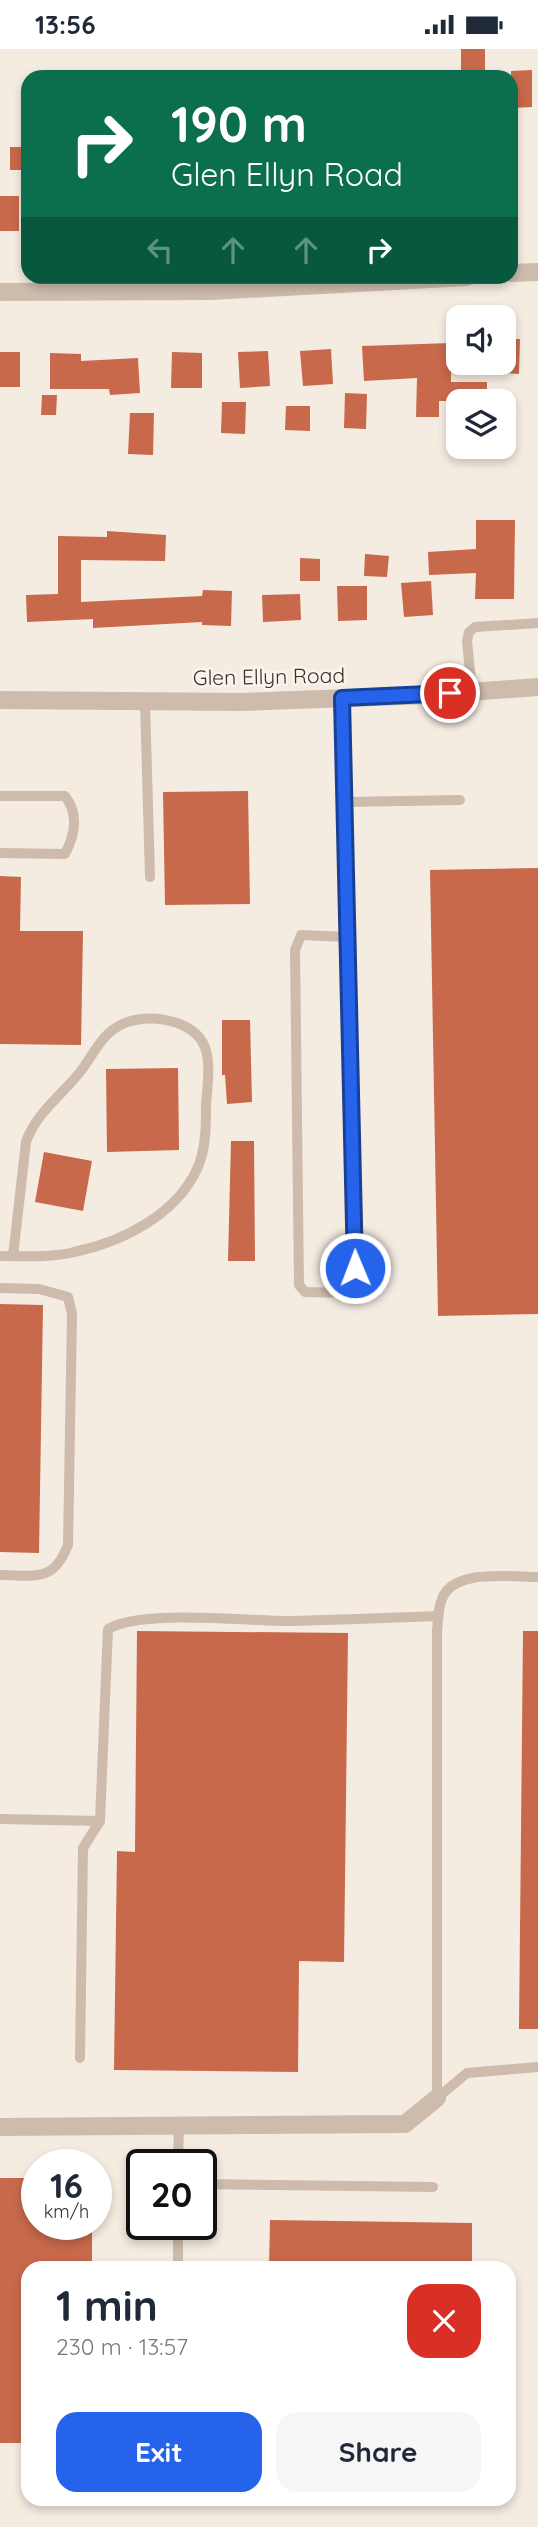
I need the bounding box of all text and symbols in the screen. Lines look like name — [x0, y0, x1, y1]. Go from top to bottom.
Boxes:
text: 13:56 — [35, 8, 96, 41]
text: 190 m — [171, 93, 307, 154]
icon: right — [56, 98, 147, 189]
text: Glen Ellyn Road — [171, 154, 403, 194]
icon: left — [141, 231, 179, 269]
icon: ahead — [214, 231, 252, 269]
icon: ahead — [287, 231, 325, 269]
icon: right — [360, 231, 398, 269]
map controls — [446, 305, 516, 459]
button: sound — [446, 305, 516, 375]
button: layers — [446, 389, 516, 459]
street label: Glen Ellyn Road — [193, 662, 345, 690]
pin — [420, 663, 480, 723]
icon: arrive — [431, 674, 469, 712]
position arrow — [318, 1231, 392, 1305]
speed limit sign: 20 — [126, 2149, 217, 2240]
text: 16 — [50, 2163, 83, 2207]
text: km/h — [44, 2200, 89, 2223]
text: 1 min — [56, 2279, 158, 2332]
button: close — [407, 2284, 481, 2358]
text: 230 m · 13:57 — [56, 2332, 188, 2361]
button: Exit — [56, 2412, 262, 2492]
button: Share — [276, 2412, 481, 2492]

